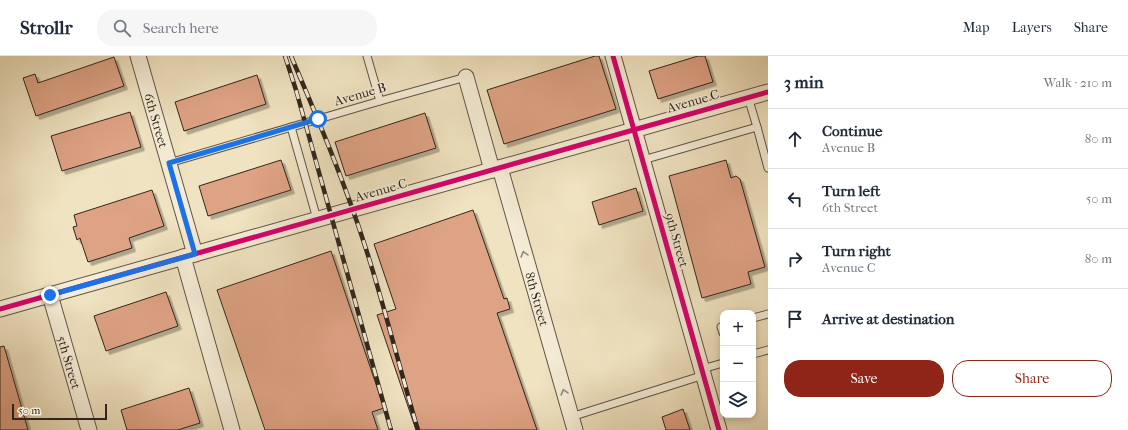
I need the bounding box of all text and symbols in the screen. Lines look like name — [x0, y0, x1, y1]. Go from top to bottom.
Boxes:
search box — [97, 10, 377, 46]
text: Strollr — [20, 17, 73, 39]
icon: search — [111, 17, 133, 39]
text: Search here — [143, 19, 219, 37]
text: Map — [963, 19, 990, 36]
text: Layers — [1012, 19, 1052, 36]
text: Share — [1074, 19, 1108, 36]
text: 3 min — [784, 72, 824, 92]
text: Walk · 210 m — [1044, 75, 1112, 90]
street label: Avenue B — [331, 79, 388, 109]
street label: Avenue C — [664, 86, 721, 116]
street label: 6th Street — [142, 91, 172, 150]
route start — [309, 110, 327, 128]
text: Continue — [822, 122, 882, 140]
icon: ahead — [784, 128, 806, 150]
text: 80 m — [1085, 131, 1112, 146]
text: Avenue B — [822, 140, 875, 155]
street label: Avenue C — [352, 175, 409, 205]
text: Turn left — [822, 182, 880, 200]
icon: left — [784, 188, 806, 210]
text: 50 m — [1086, 191, 1112, 206]
text: 6th Street — [822, 200, 878, 215]
street label: 9th Street — [662, 211, 692, 269]
text: Turn right — [822, 242, 891, 260]
icon: right — [784, 248, 806, 270]
one-way arrow — [520, 251, 529, 258]
text: 80 m — [1085, 251, 1112, 266]
text: Avenue C — [822, 260, 876, 275]
street label: 8th Street — [523, 270, 552, 328]
route end — [41, 286, 59, 304]
icon: arrive — [784, 308, 806, 330]
map controls — [720, 310, 756, 418]
button: + — [720, 310, 756, 346]
text: Arrive at destination — [822, 310, 954, 328]
street label: 5th Street — [55, 334, 84, 391]
button: − — [720, 346, 756, 382]
button: Save — [784, 360, 944, 397]
button: Share — [952, 360, 1112, 397]
button: layers — [720, 382, 756, 418]
one-way arrow — [560, 389, 569, 396]
scale bar — [12, 402, 107, 421]
text: 50 m — [18, 404, 40, 417]

